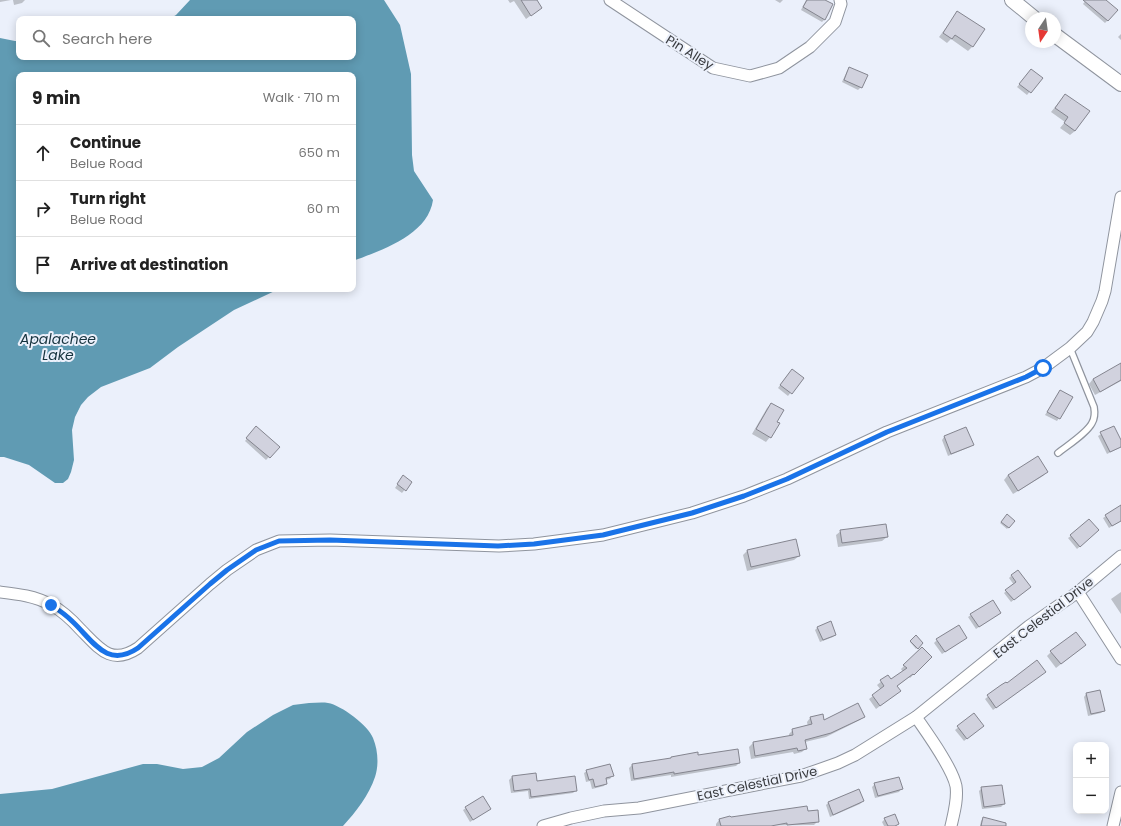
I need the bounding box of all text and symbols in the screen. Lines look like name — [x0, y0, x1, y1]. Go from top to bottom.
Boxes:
north arrow — [1025, 12, 1061, 48]
search box — [16, 16, 356, 60]
icon: search — [30, 27, 52, 49]
text: Search here — [62, 28, 152, 49]
street label: Pin Alley — [662, 30, 718, 75]
text: 9 min — [32, 86, 81, 110]
text: Walk · 710 m — [263, 88, 340, 107]
text: Continue — [70, 132, 141, 153]
icon: ahead — [32, 142, 54, 164]
text: 650 m — [299, 143, 340, 162]
text: Belue Road — [70, 154, 143, 173]
text: Turn right — [70, 188, 146, 209]
icon: right — [32, 198, 54, 220]
text: 60 m — [307, 199, 340, 218]
text: Belue Road — [70, 210, 143, 229]
icon: arrive — [32, 254, 54, 276]
text: Arrive at destination — [70, 254, 228, 275]
water label: Apalachee Lake — [19, 329, 96, 365]
route start — [1034, 359, 1052, 377]
street label: East Celestial Drive — [989, 572, 1097, 663]
route end — [42, 596, 60, 614]
map controls — [1073, 742, 1109, 814]
button: + — [1073, 742, 1109, 778]
street label: East Celestial Drive — [695, 761, 819, 806]
button: − — [1073, 778, 1109, 814]

